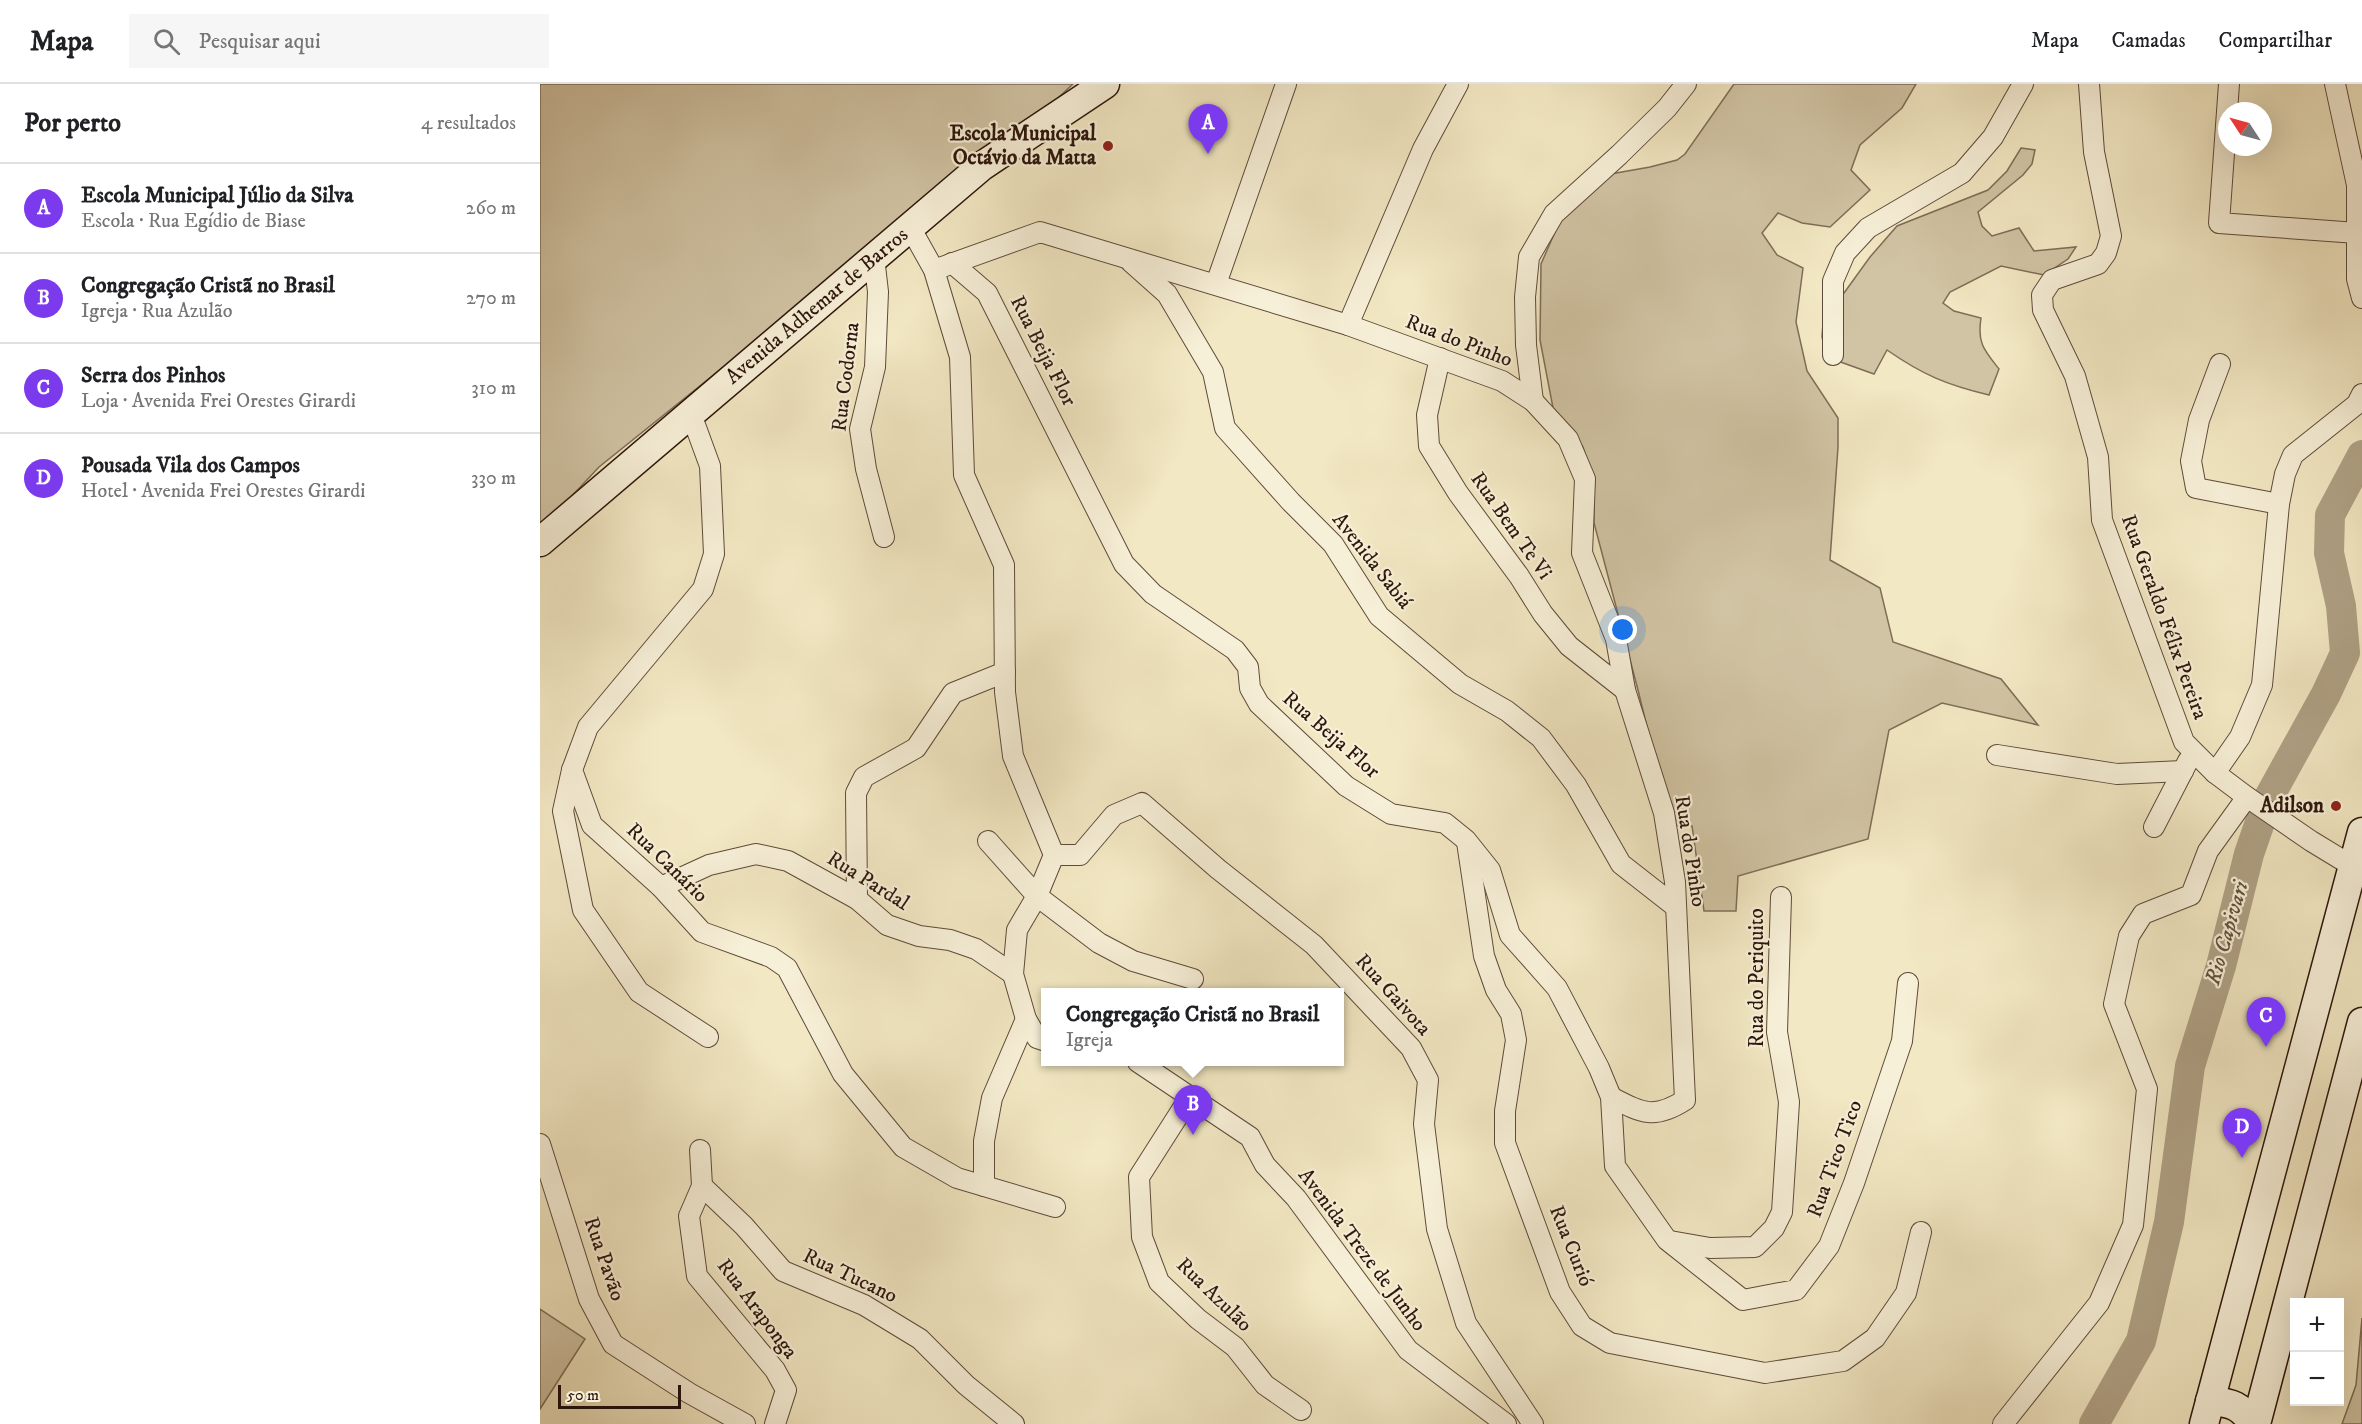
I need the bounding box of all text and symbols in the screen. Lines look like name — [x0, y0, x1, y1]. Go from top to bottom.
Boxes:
search box — [129, 14, 549, 68]
text: Mapa — [30, 24, 93, 59]
icon: search — [150, 25, 183, 58]
text: Pesquisar aqui — [198, 28, 321, 55]
text: Mapa — [2031, 28, 2079, 54]
text: Camadas — [2112, 28, 2186, 54]
text: Compartilhar — [2219, 28, 2332, 54]
north arrow — [2218, 102, 2272, 156]
pin: A — [1188, 104, 1228, 154]
text: Por perto — [24, 107, 121, 140]
text: 4 resultados — [421, 111, 516, 136]
place label: Escola Municipal Octávio da Matta — [950, 121, 1097, 171]
marker: Escola Municipal Octávio da Matta — [1101, 139, 1115, 153]
text: Escola Municipal Júlio da Silva — [81, 182, 354, 209]
text: A — [37, 196, 50, 221]
text: 260 m — [466, 196, 516, 221]
text: Escola · Rua Egídio de Biase — [81, 209, 306, 234]
street label: Avenida Adhemar de Barros — [720, 222, 914, 390]
text: Congregação Cristã no Brasil — [81, 272, 335, 299]
text: B — [37, 286, 50, 311]
text: 270 m — [466, 286, 516, 311]
street label: Rua Beija Flor — [1004, 291, 1082, 411]
text: Igreja · Rua Azulão — [81, 299, 232, 324]
street label: Rua do Pinho — [1402, 309, 1516, 373]
street label: Rua Codorna — [826, 321, 866, 433]
text: Serra dos Pinhos — [81, 362, 225, 389]
text: C — [37, 376, 50, 401]
text: 310 m — [471, 376, 516, 401]
text: Loja · Avenida Frei Orestes Girardi — [81, 389, 356, 414]
text: Pousada Vila dos Campos — [81, 452, 300, 479]
text: D — [36, 466, 51, 491]
text: 330 m — [471, 466, 516, 491]
street label: Rua Bem Te Vi — [1464, 467, 1558, 585]
text: Hotel · Avenida Frei Orestes Girardi — [81, 479, 365, 504]
street label: Avenida Sabiá — [1326, 508, 1418, 614]
street label: Rua Geraldo Félix Pereira — [2115, 511, 2213, 723]
your location — [1608, 615, 1637, 644]
street label: Rua Beija Flor — [1277, 686, 1385, 784]
street label: Rua do Pinho — [1668, 793, 1712, 909]
place label: Adilson — [2259, 793, 2325, 819]
marker: Adilson — [2329, 799, 2343, 813]
street label: Rua Canário — [621, 818, 713, 908]
street label: Rua Pardal — [822, 846, 915, 917]
water label: Rio Capivari — [2199, 877, 2255, 989]
street label: Rua do Periquito — [1744, 908, 1770, 1048]
street label: Rua Gaivota — [1349, 949, 1437, 1041]
popup — [1041, 988, 1344, 1066]
pin: C — [2246, 998, 2286, 1047]
text: Congregação Cristã no Brasil — [1066, 1001, 1319, 1028]
text: Igreja — [1066, 1028, 1113, 1053]
pin: B — [1174, 1086, 1212, 1135]
street label: Rua Tico Tico — [1802, 1097, 1868, 1221]
pin: D — [2222, 1108, 2262, 1158]
street label: Avenida Treze de Junho — [1292, 1163, 1432, 1337]
street label: Rua Curió — [1543, 1202, 1599, 1290]
street label: Rua Pavão — [578, 1214, 630, 1304]
street label: Rua Tucano — [799, 1243, 901, 1309]
street label: Rua Azulão — [1171, 1252, 1257, 1338]
street label: Rua Araponga — [711, 1254, 803, 1364]
map controls — [2290, 1298, 2344, 1406]
button: + — [2290, 1298, 2344, 1352]
button: − — [2290, 1352, 2344, 1406]
scale bar — [558, 1382, 681, 1410]
text: 50 m — [567, 1385, 599, 1405]

